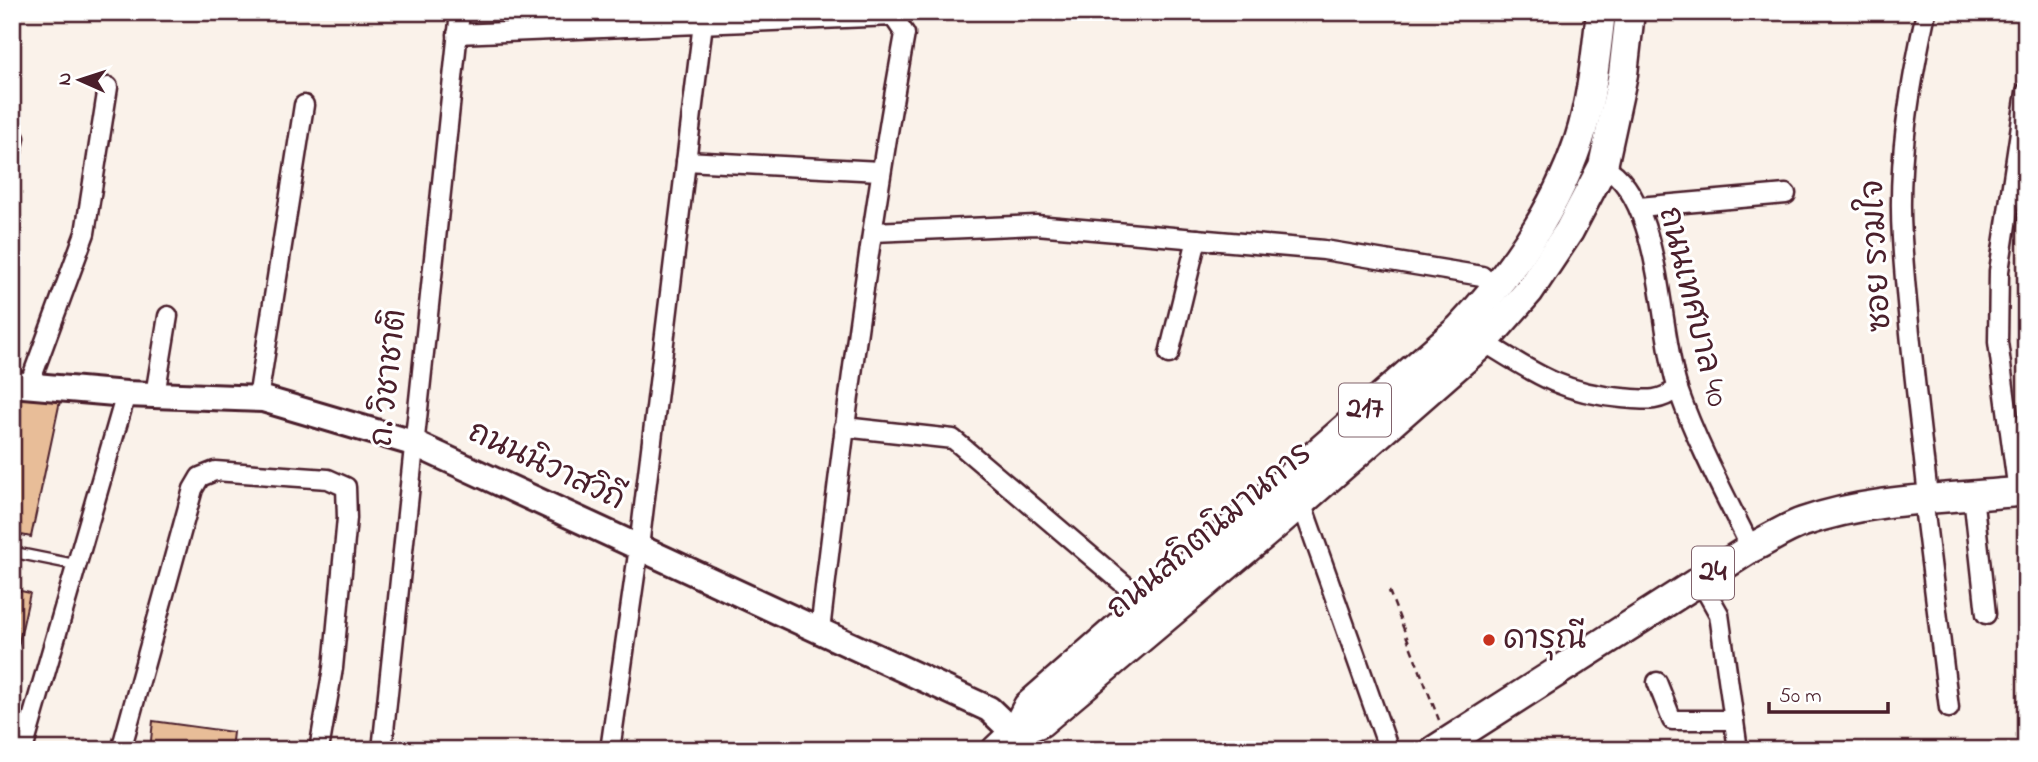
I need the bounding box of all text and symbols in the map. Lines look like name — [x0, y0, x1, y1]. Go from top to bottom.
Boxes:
north arrow — [46, 46, 116, 116]
text: N — [52, 72, 79, 86]
street label: ซอย รวมใจ — [1850, 179, 1905, 333]
street label: ถนนเทศบาล 40 — [1644, 202, 1740, 412]
street label: ถ. วิชาชาติ — [359, 307, 421, 449]
road number: 217 — [1339, 384, 1391, 436]
street label: ถนนนิวาสวิถี — [459, 410, 633, 524]
street label: ถนนสถิตนิมานการ — [1097, 432, 1323, 632]
road number: 24 — [1692, 546, 1734, 600]
place label: ดารุณี — [1503, 617, 1586, 664]
marker: ดารุณี — [1481, 632, 1497, 648]
scale bar — [1769, 671, 1888, 715]
text: 50 m — [1779, 682, 1822, 712]

